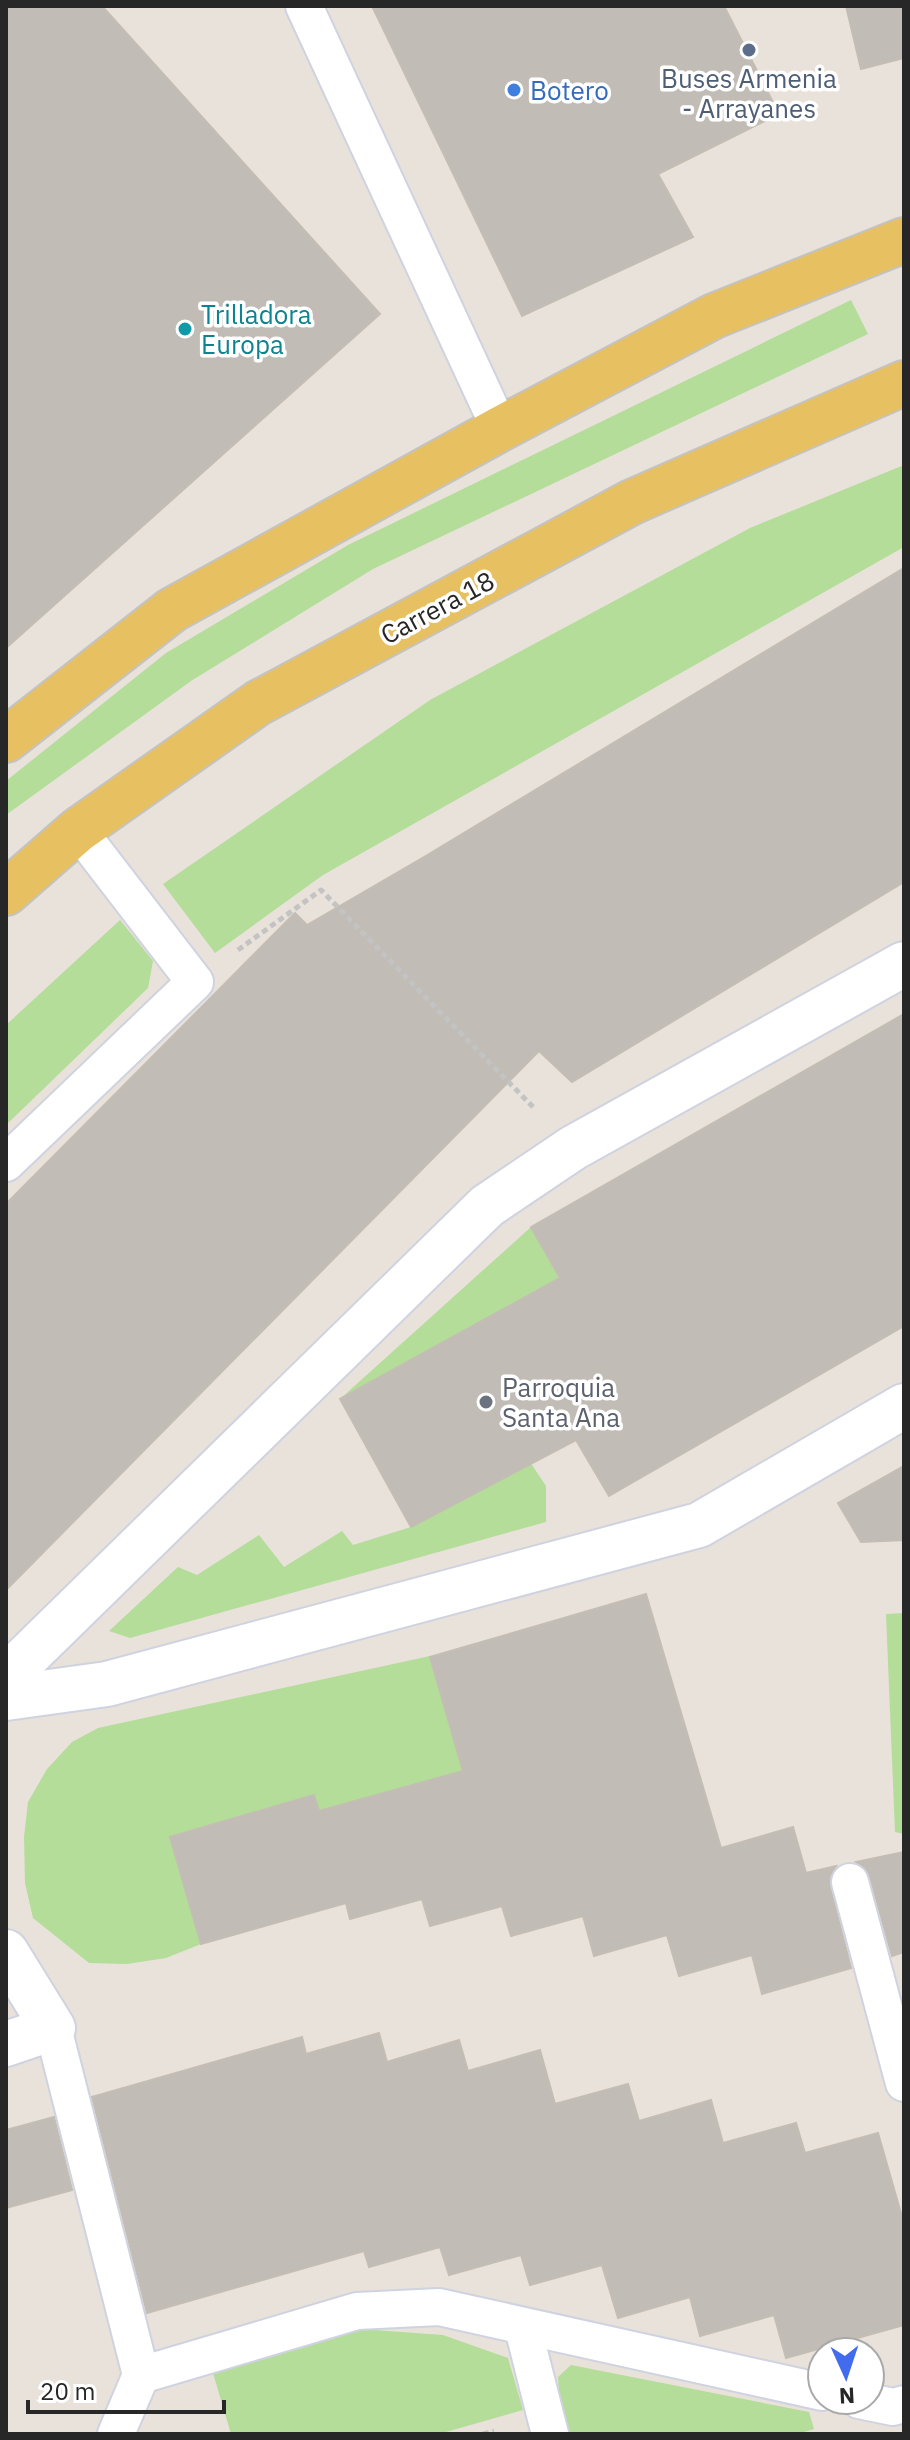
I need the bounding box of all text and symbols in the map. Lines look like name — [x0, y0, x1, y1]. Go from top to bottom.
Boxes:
marker: Buses Armenia - Arrayanes — [740, 41, 758, 59]
place label: Buses Armenia - Arrayanes — [661, 61, 837, 125]
place label: Botero — [530, 73, 609, 107]
marker: Botero — [505, 81, 523, 99]
place label: Trilladora Europa — [201, 297, 312, 361]
marker: Trilladora Europa — [176, 320, 194, 338]
street label: Carrera 18 — [374, 563, 500, 651]
place label: Parroquia Santa Ana — [502, 1370, 620, 1434]
marker: Parroquia Santa Ana — [477, 1393, 495, 1411]
north arrow — [806, 2336, 886, 2416]
scale bar — [28, 2364, 224, 2414]
text: 20 m — [40, 2375, 95, 2407]
text: N — [838, 2382, 856, 2411]

